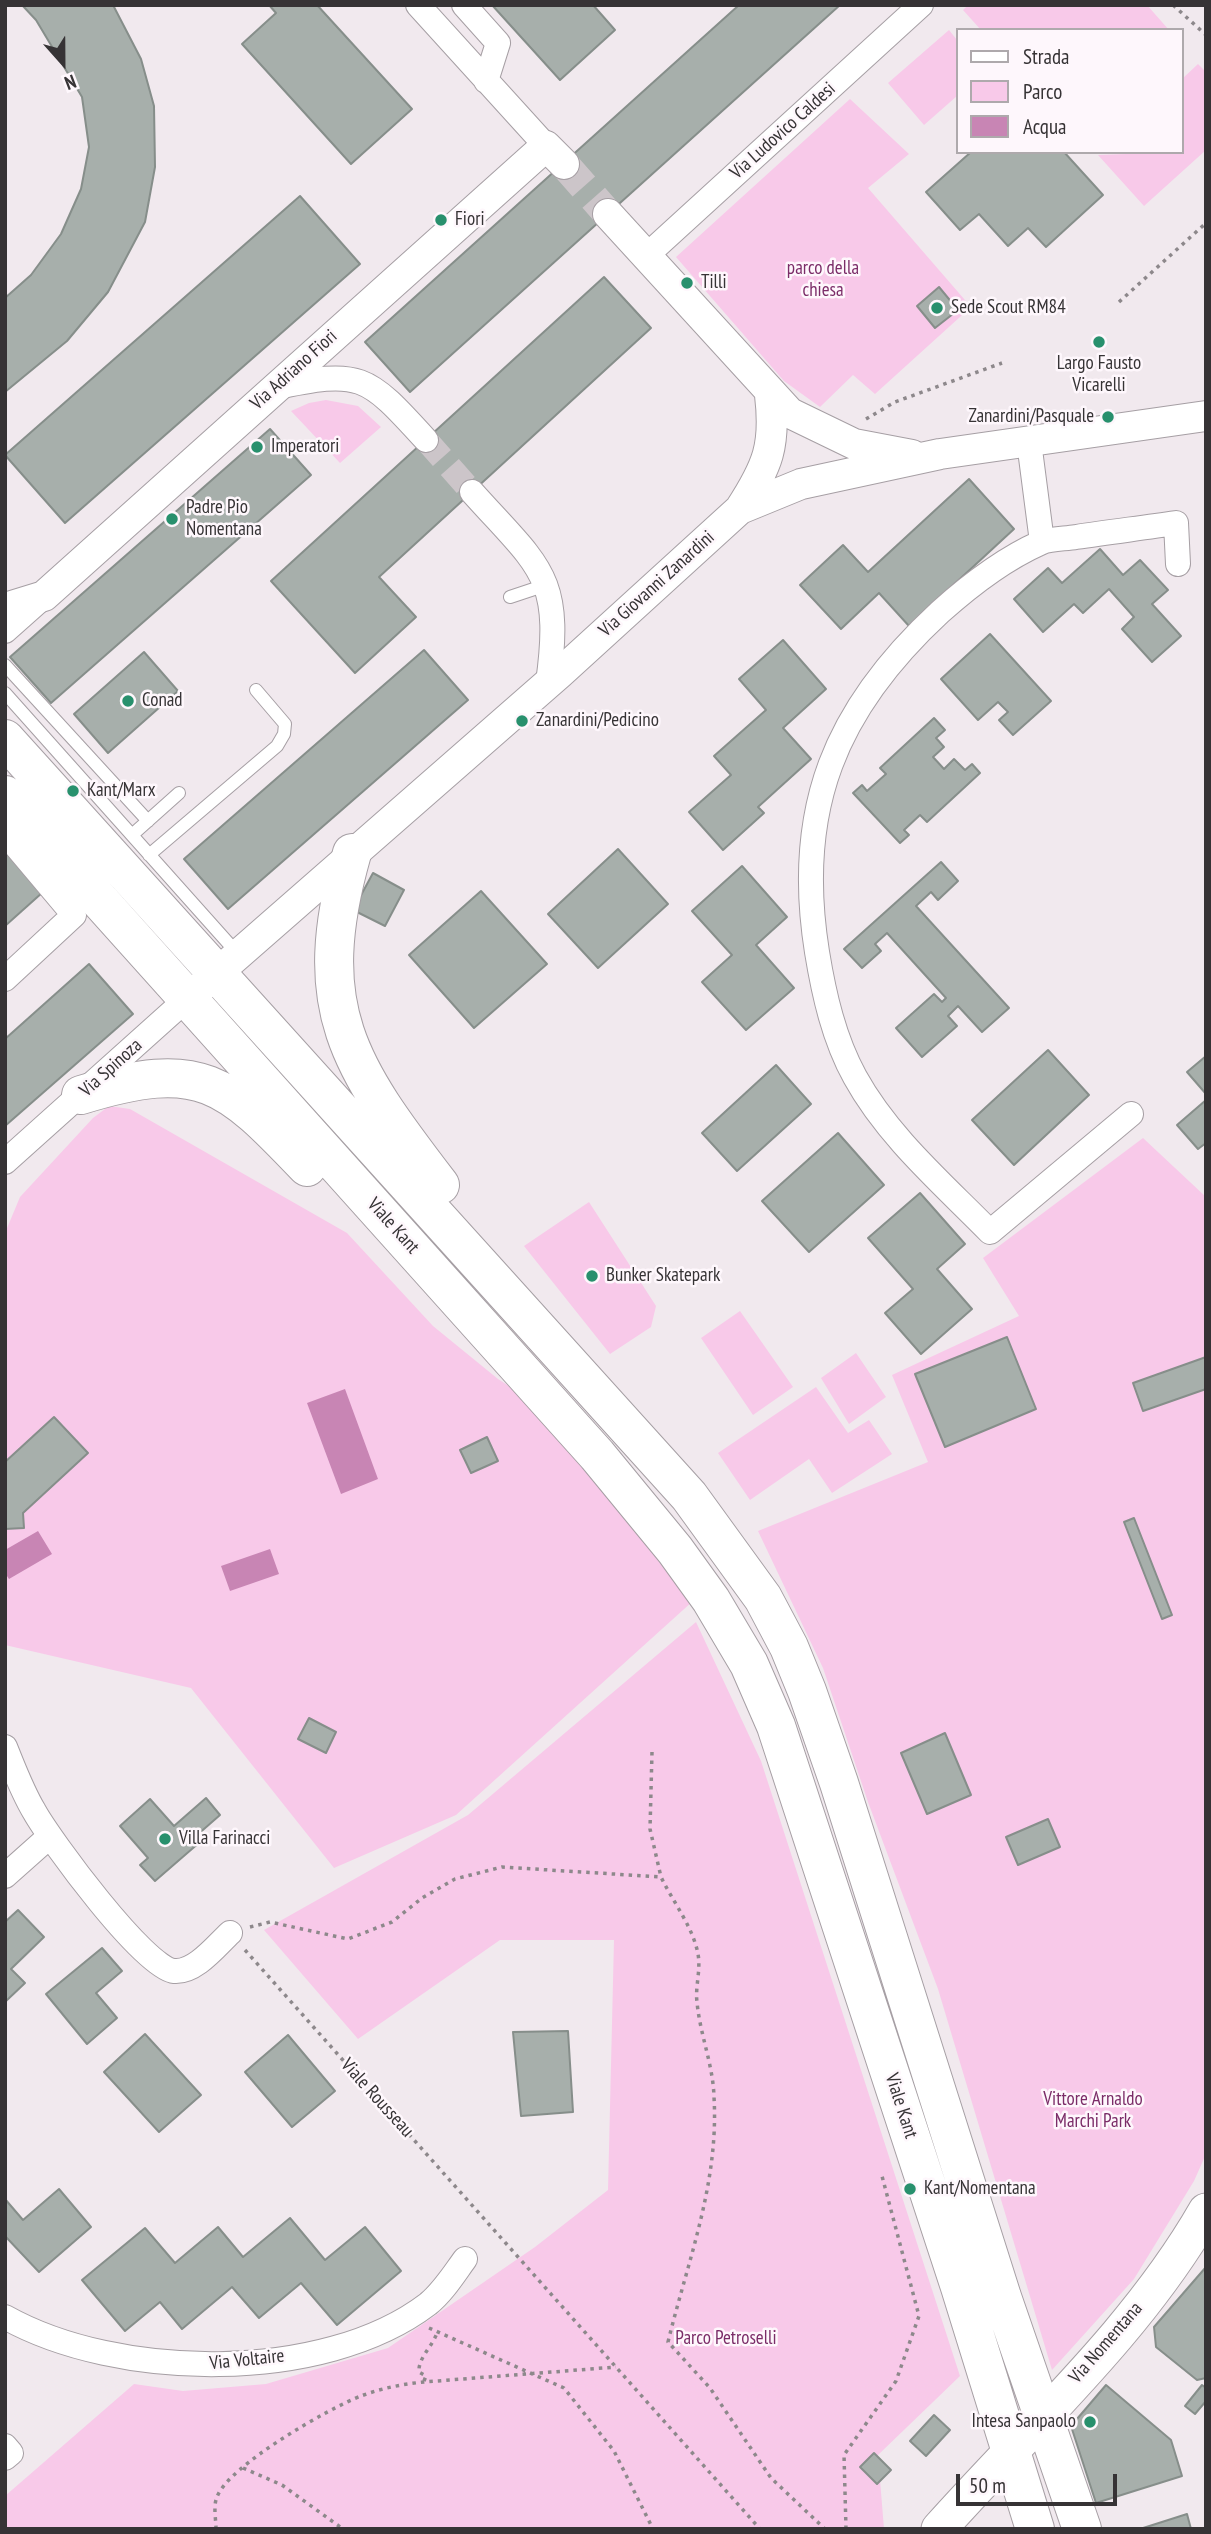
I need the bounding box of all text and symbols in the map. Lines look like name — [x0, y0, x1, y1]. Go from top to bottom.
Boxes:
north arrow — [28, 28, 98, 98]
legend — [956, 28, 1183, 154]
text: Strada — [1023, 43, 1069, 70]
text: N — [61, 70, 80, 96]
street label: Via Ludovico Caldesi — [726, 78, 840, 184]
text: Parco — [1023, 78, 1062, 105]
text: Acqua — [1023, 113, 1066, 140]
place label: Fiori — [455, 209, 485, 231]
marker: Fiori — [433, 212, 449, 228]
park label: parco della chiesa — [787, 258, 859, 302]
place label: Tilli — [701, 272, 727, 294]
marker: Tilli — [679, 275, 695, 291]
place label: Sede Scout RM84 — [951, 297, 1066, 319]
marker: Sede Scout RM84 — [929, 300, 945, 316]
street label: Via Adriano Fiori — [246, 325, 342, 415]
marker: Largo Fausto Vicarelli — [1091, 334, 1107, 350]
place label: Largo Fausto Vicarelli — [1057, 353, 1141, 397]
place label: Zanardini/Pasquale — [968, 406, 1094, 428]
marker: Zanardini/Pasquale — [1100, 409, 1116, 425]
place label: Imperatori — [271, 436, 339, 458]
marker: Imperatori — [249, 439, 265, 455]
place label: Padre Pio Nomentana — [186, 497, 262, 541]
marker: Padre Pio Nomentana — [164, 511, 180, 527]
street label: Via Giovanni Zanardini — [595, 526, 719, 642]
place label: Conad — [142, 690, 183, 712]
marker: Conad — [120, 693, 136, 709]
place label: Zanardini/Pedicino — [536, 710, 659, 732]
marker: Zanardini/Pedicino — [514, 713, 530, 729]
place label: Kant/Marx — [87, 780, 155, 802]
marker: Kant/Marx — [65, 783, 81, 799]
street label: Via Spinoza — [75, 1034, 147, 1102]
street label: Viale Kant — [362, 1193, 424, 1259]
place label: Bunker Skatepark — [606, 1265, 720, 1287]
marker: Bunker Skatepark — [584, 1268, 600, 1284]
place label: Villa Farinacci — [179, 1828, 270, 1850]
marker: Villa Farinacci — [157, 1831, 173, 1847]
street label: Viale Rousseau — [336, 2054, 418, 2142]
street label: Viale Kant — [880, 2071, 922, 2141]
park label: Vittore Arnaldo Marchi Park — [1043, 2089, 1143, 2133]
place label: Kant/Nomentana — [924, 2178, 1035, 2200]
marker: Kant/Nomentana — [902, 2181, 918, 2197]
street label: Via Nomentana — [1064, 2298, 1148, 2388]
park label: Parco Petroselli — [675, 2328, 777, 2350]
street label: Via Voltaire — [208, 2345, 286, 2375]
place label: Intesa Sanpaolo — [971, 2411, 1076, 2433]
marker: Intesa Sanpaolo — [1082, 2414, 1098, 2430]
scale bar — [959, 2460, 1120, 2504]
text: 50 m — [969, 2472, 1006, 2499]

